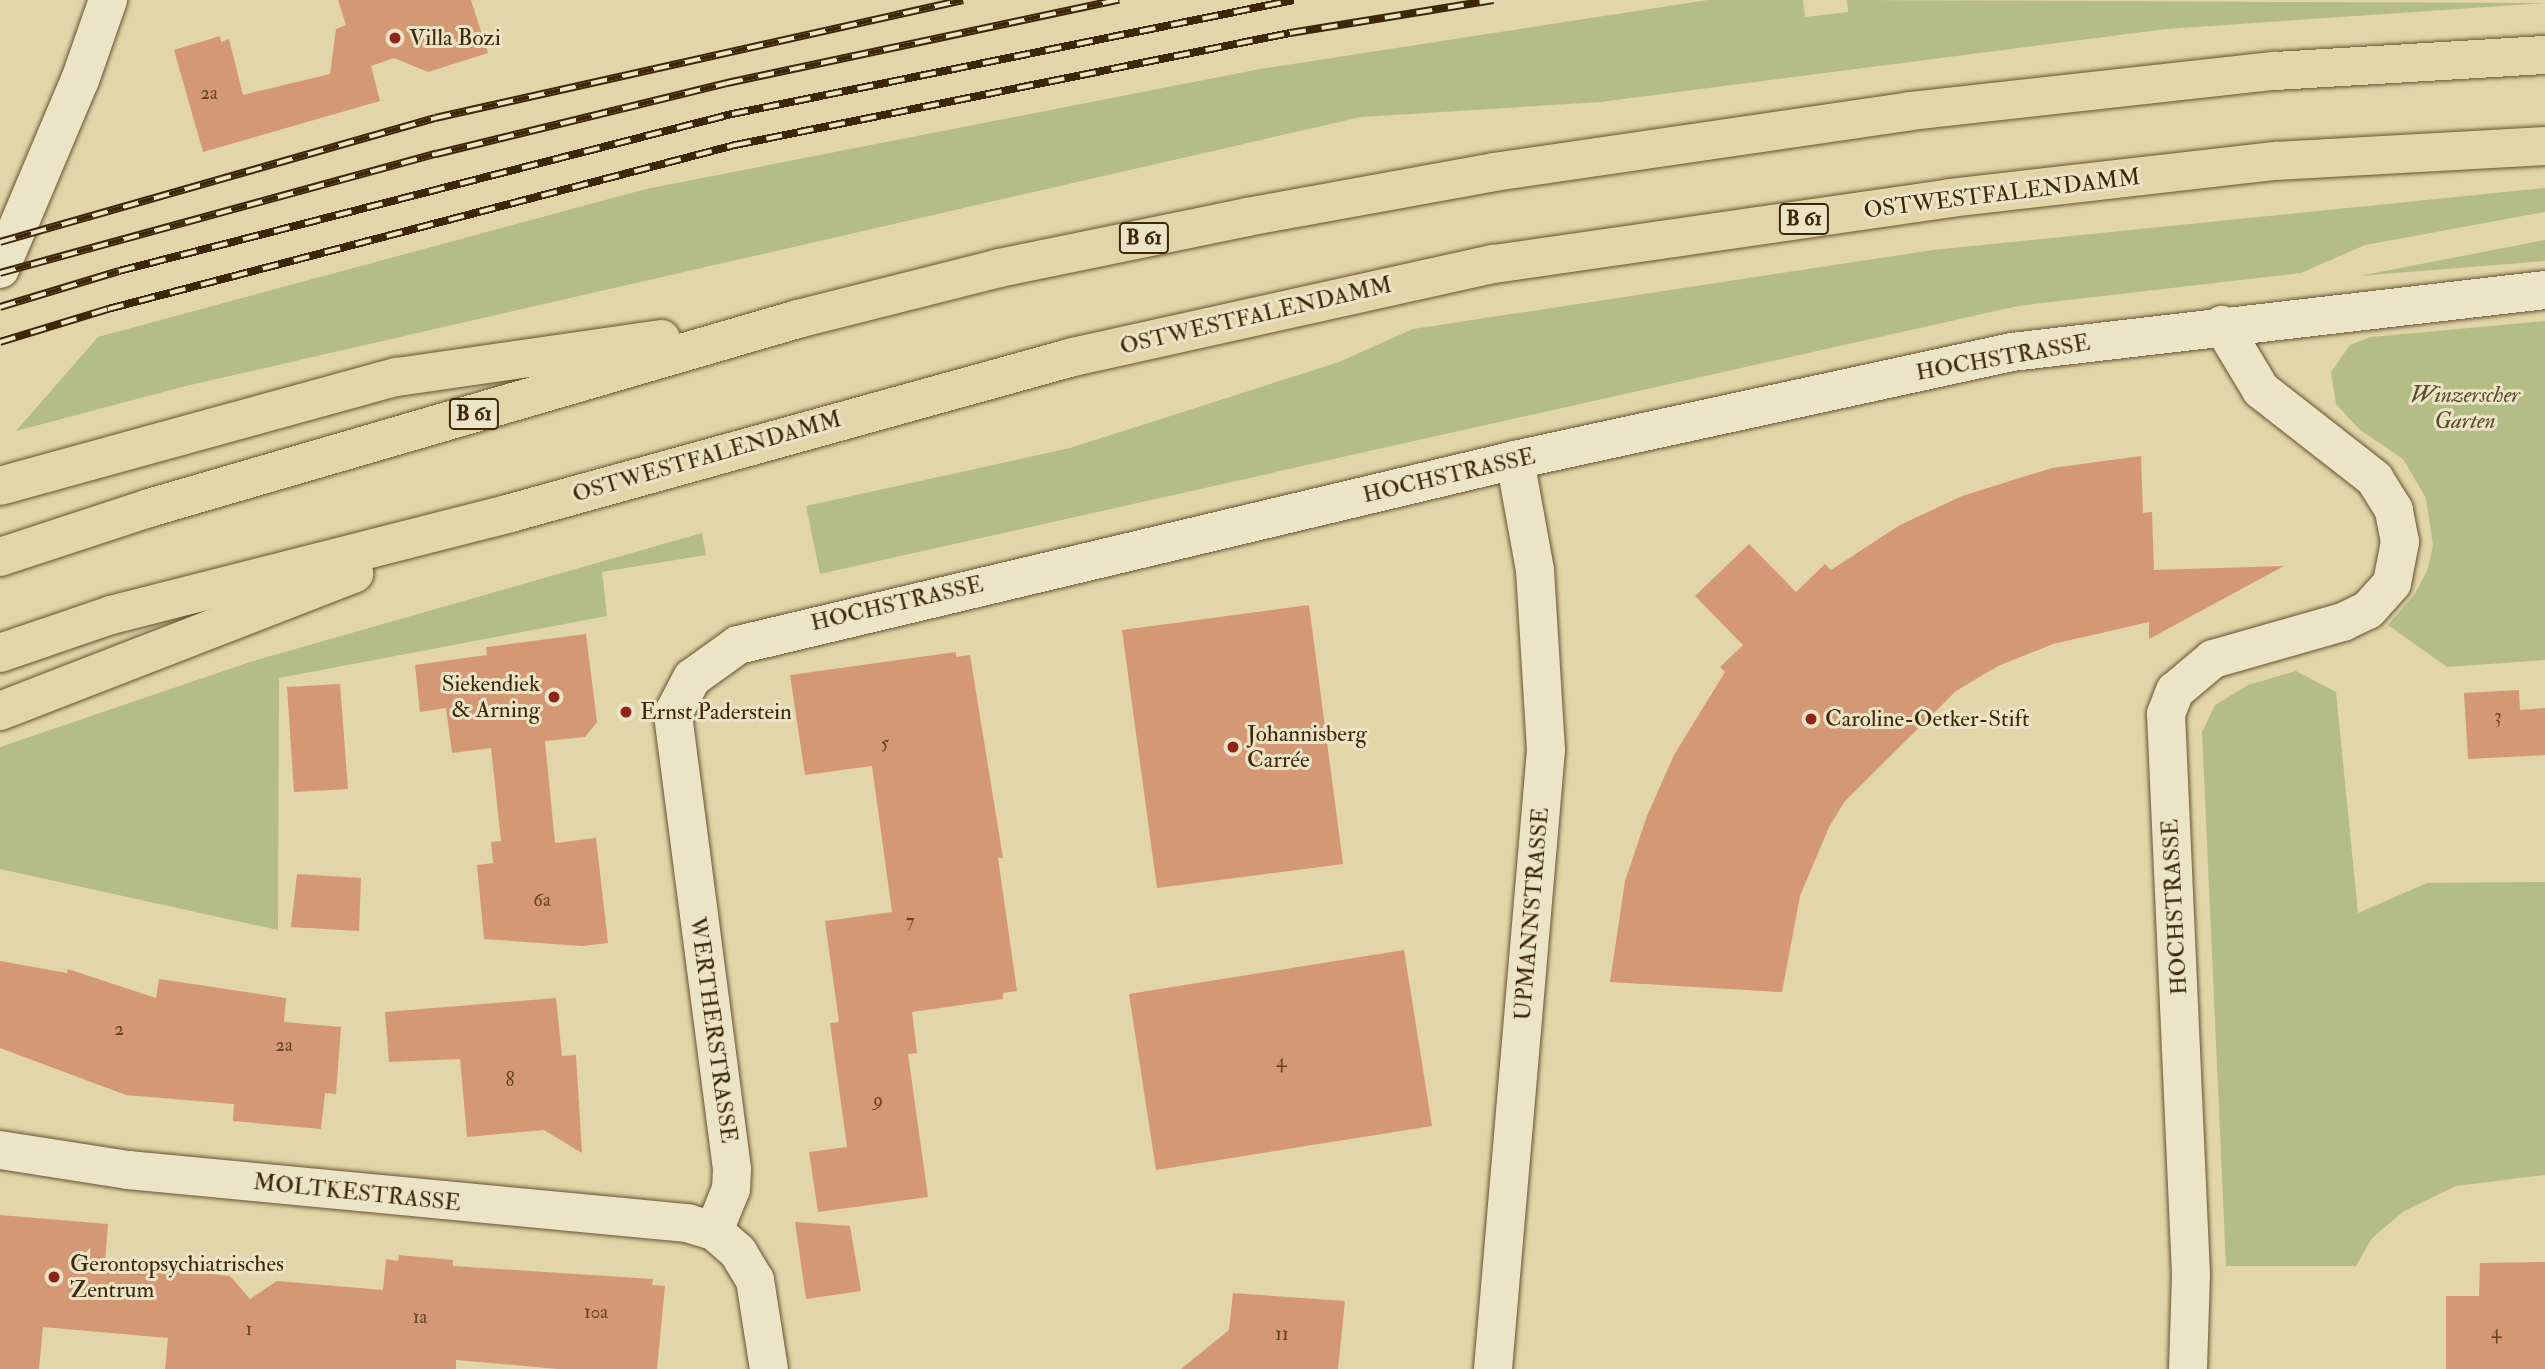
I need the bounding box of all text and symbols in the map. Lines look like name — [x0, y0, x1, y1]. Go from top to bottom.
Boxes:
place label: Villa Bozi — [409, 24, 501, 52]
marker: Villa Bozi — [387, 30, 403, 46]
house number: 2a — [200, 83, 218, 105]
street label: OSTWESTFALENDAMM — [1862, 163, 2142, 225]
road number: B 61 — [1778, 202, 1830, 236]
road number: B 61 — [1118, 220, 1170, 256]
street label: OSTWESTFALENDAMM — [1117, 271, 1395, 361]
street label: HOCHSTRASSE — [1914, 329, 2092, 387]
park label: Winzerscher Garten — [2410, 381, 2520, 435]
road number: B 61 — [448, 396, 500, 432]
street label: OSTWESTFALENDAMM — [569, 405, 845, 509]
street label: HOCHSTRASSE — [1360, 443, 1538, 509]
street label: HOCHSTRASSE — [808, 571, 986, 637]
place label: Siekendiek & Arning — [442, 670, 540, 724]
marker: Siekendiek & Arning — [546, 689, 562, 705]
place label: Ernst Paderstein — [640, 698, 792, 726]
marker: Ernst Paderstein — [618, 704, 634, 720]
place label: Caroline-Oetker-Stift — [1825, 705, 2030, 733]
house number: 3 — [2494, 706, 2502, 728]
marker: Caroline-Oetker-Stift — [1803, 711, 1819, 727]
place label: Johannisberg Carrée — [1247, 720, 1367, 774]
house number: 5 — [881, 733, 889, 755]
marker: Johannisberg Carrée — [1225, 739, 1241, 755]
street label: UPMANNSTRASSE — [1509, 806, 1555, 1022]
street label: HOCHSTRASSE — [2157, 818, 2193, 996]
house number: 6a — [533, 890, 551, 912]
house number: 7 — [906, 911, 914, 933]
street label: WERTHERSTRASSE — [683, 915, 743, 1145]
house number: 2 — [114, 1019, 124, 1041]
house number: 2a — [275, 1035, 293, 1057]
house number: 4 — [1276, 1051, 1286, 1073]
house number: 8 — [506, 1070, 514, 1092]
house number: 9 — [873, 1090, 883, 1112]
street label: MOLTKESTRASSE — [252, 1168, 462, 1218]
place label: Gerontopsychiatrisches Zentrum — [70, 1250, 284, 1304]
marker: Gerontopsychiatrisches Zentrum — [44, 1267, 64, 1287]
house number: 10a — [584, 1302, 608, 1324]
house number: 1a — [413, 1307, 427, 1329]
house number: 1 — [246, 1319, 252, 1341]
house number: 4 — [2491, 1322, 2501, 1344]
house number: 11 — [1275, 1324, 1289, 1346]

